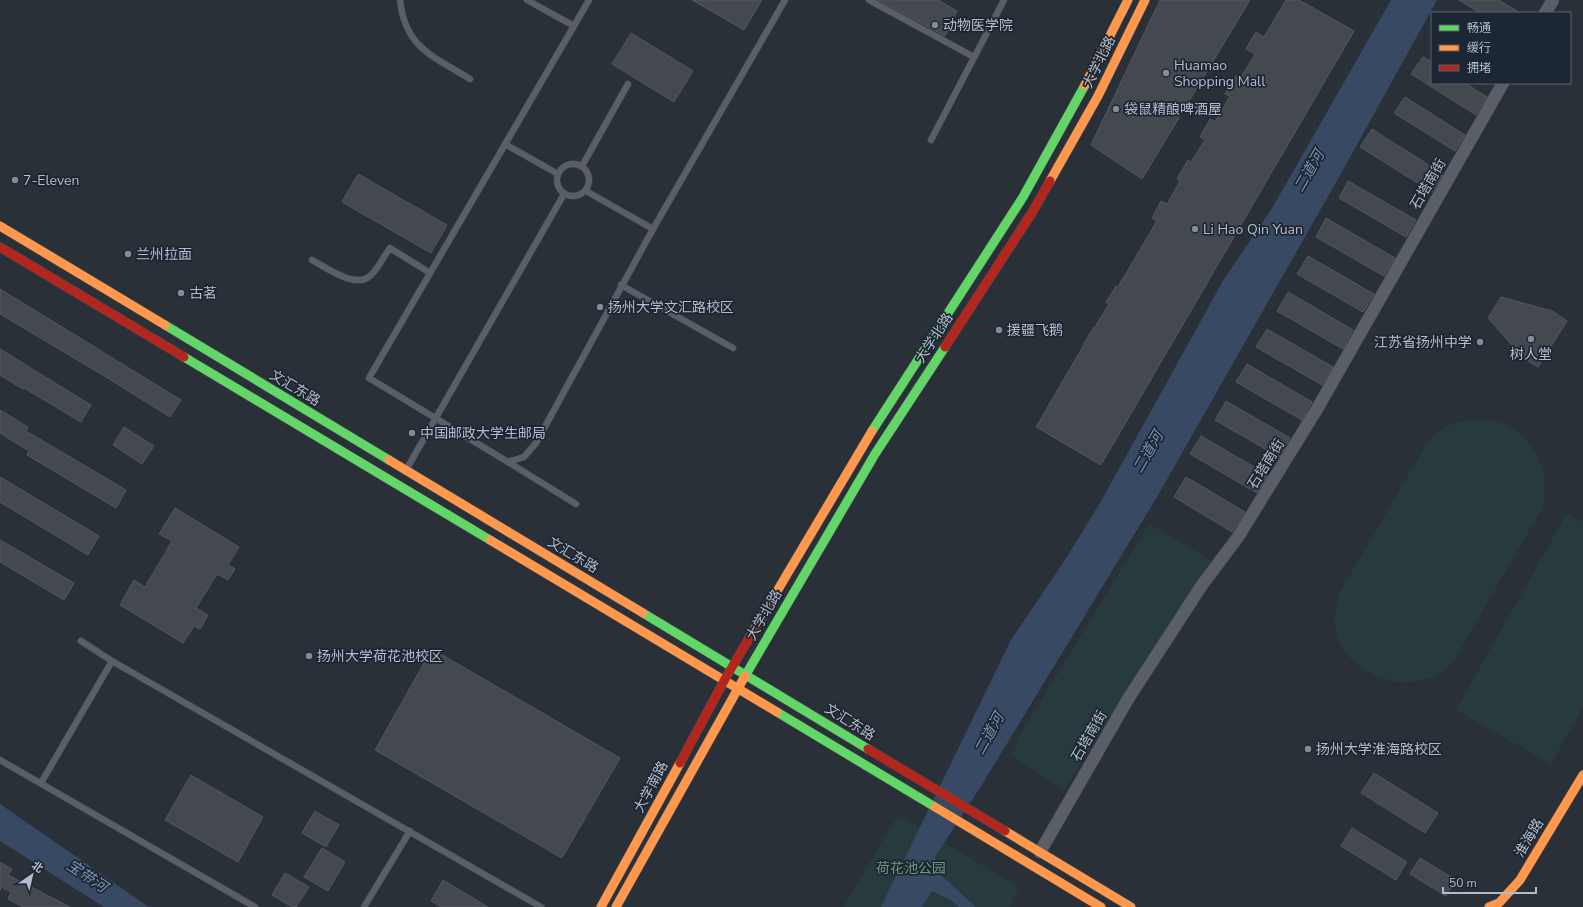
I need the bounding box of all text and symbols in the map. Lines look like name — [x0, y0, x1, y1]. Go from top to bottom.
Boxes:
legend — [1431, 12, 1571, 84]
place label: 动物医学院 — [943, 16, 1013, 35]
marker: 动物医学院 — [930, 20, 940, 30]
text: 畅通 — [1467, 20, 1491, 36]
street label: 大学北路 — [1078, 33, 1120, 91]
text: 缓行 — [1467, 40, 1491, 56]
place label: Huamao Shopping Mall — [1174, 56, 1266, 91]
text: 拥堵 — [1467, 60, 1491, 76]
marker: Huamao Shopping Mall — [1161, 68, 1171, 78]
place label: 袋鼠精酿啤酒屋 — [1124, 100, 1222, 119]
marker: 袋鼠精酿啤酒屋 — [1111, 104, 1121, 114]
water label: 二道河 — [1289, 144, 1330, 195]
street label: 石塔南街 — [1406, 155, 1450, 213]
place label: 7-Eleven — [23, 171, 79, 190]
marker: 7-Eleven — [10, 175, 20, 185]
place label: Li Hao Qin Yuan — [1203, 220, 1303, 239]
marker: Li Hao Qin Yuan — [1190, 224, 1200, 234]
place label: 兰州拉面 — [136, 245, 192, 264]
marker: 兰州拉面 — [123, 249, 133, 259]
place label: 古茗 — [189, 284, 217, 303]
marker: 古茗 — [176, 288, 186, 298]
place label: 扬州大学文汇路校区 — [608, 298, 734, 317]
marker: 扬州大学文汇路校区 — [595, 302, 605, 312]
street label: 大学北路 — [911, 309, 957, 367]
place label: 援疆飞鹅 — [1007, 321, 1063, 340]
marker: 援疆飞鹅 — [994, 325, 1004, 335]
place label: 江苏省扬州中学 — [1374, 333, 1472, 352]
marker: 树人堂 — [1526, 334, 1536, 344]
marker: 江苏省扬州中学 — [1475, 337, 1485, 347]
place label: 树人堂 — [1510, 345, 1552, 364]
street label: 文汇东路 — [266, 365, 324, 411]
place label: 中国邮政大学生邮局 — [420, 424, 546, 443]
water label: 二道河 — [1128, 425, 1169, 476]
marker: 中国邮政大学生邮局 — [407, 428, 417, 438]
street label: 石塔南街 — [1243, 435, 1289, 493]
street label: 文汇东路 — [544, 532, 602, 578]
street label: 大学北路 — [742, 586, 786, 644]
place label: 扬州大学荷花池校区 — [317, 647, 443, 666]
marker: 扬州大学荷花池校区 — [304, 651, 314, 661]
street label: 文汇东路 — [821, 699, 879, 745]
water label: 二道河 — [969, 707, 1010, 759]
street label: 石塔南街 — [1067, 707, 1111, 765]
place label: 扬州大学淮海路校区 — [1316, 740, 1442, 759]
marker: 扬州大学淮海路校区 — [1303, 744, 1313, 754]
street label: 大学南路 — [629, 758, 673, 816]
street label: 淮海路 — [1510, 815, 1548, 861]
north arrow — [12, 855, 52, 895]
water label: 宝带河 — [63, 855, 114, 899]
text: 北 — [29, 858, 46, 876]
park label: 荷花池公园 — [876, 859, 946, 878]
scale bar — [1443, 869, 1536, 895]
text: 50 m — [1449, 875, 1477, 891]

